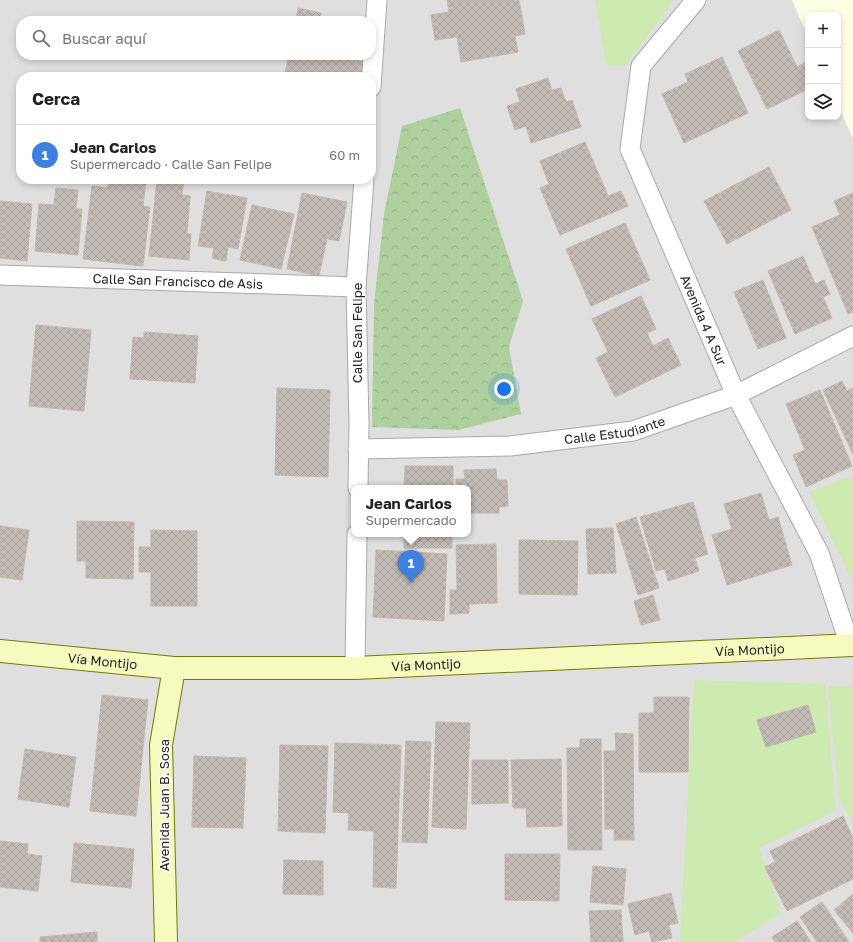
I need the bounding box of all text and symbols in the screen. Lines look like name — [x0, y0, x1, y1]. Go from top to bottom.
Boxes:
map controls — [805, 12, 841, 120]
button: + — [805, 12, 841, 48]
search box — [16, 16, 376, 60]
icon: search — [30, 27, 52, 49]
text: Buscar aquí — [62, 29, 146, 47]
button: − — [805, 48, 841, 84]
button: layers — [805, 84, 841, 120]
text: Cerca — [32, 88, 80, 109]
text: Jean Carlos — [70, 138, 156, 156]
text: 1 — [42, 147, 48, 163]
text: 60 m — [329, 147, 360, 163]
text: Supermercado · Calle San Felipe — [70, 156, 272, 172]
street label: Calle San Francisco de Asis — [92, 270, 264, 292]
street label: Avenida 4 A Sur — [677, 272, 730, 368]
street label: Calle San Felipe — [349, 283, 365, 383]
your location — [494, 379, 514, 399]
street label: Calle Estudiante — [563, 412, 667, 447]
popup — [351, 485, 471, 537]
text: Jean Carlos — [365, 494, 452, 512]
text: Supermercado — [365, 512, 457, 528]
pin: 1 — [398, 550, 424, 583]
street label: Vía Montijo — [715, 640, 785, 659]
street label: Vía Montijo — [67, 650, 138, 672]
street label: Vía Montijo — [391, 655, 461, 674]
street label: Avenida Juan B. Sosa — [156, 739, 172, 871]

